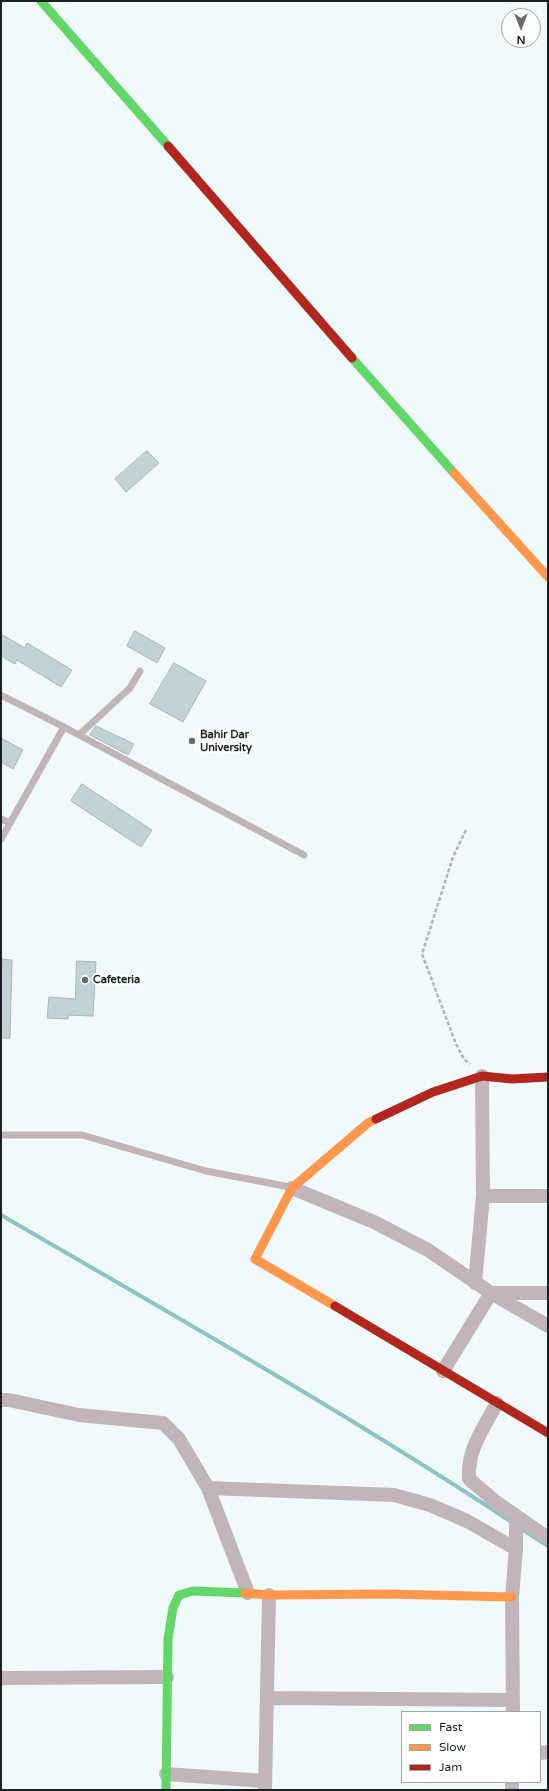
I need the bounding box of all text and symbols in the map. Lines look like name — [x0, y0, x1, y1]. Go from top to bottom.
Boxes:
north arrow — [501, 8, 541, 48]
text: N — [517, 33, 525, 46]
place label: Bahir Dar University — [200, 728, 252, 754]
marker: Bahir Dar University — [187, 736, 197, 746]
place label: Cafeteria — [93, 973, 140, 987]
marker: Cafeteria — [80, 975, 90, 985]
legend — [401, 1711, 541, 1783]
text: Fast — [439, 1720, 462, 1734]
text: Slow — [439, 1740, 466, 1754]
text: Jam — [439, 1760, 462, 1774]

